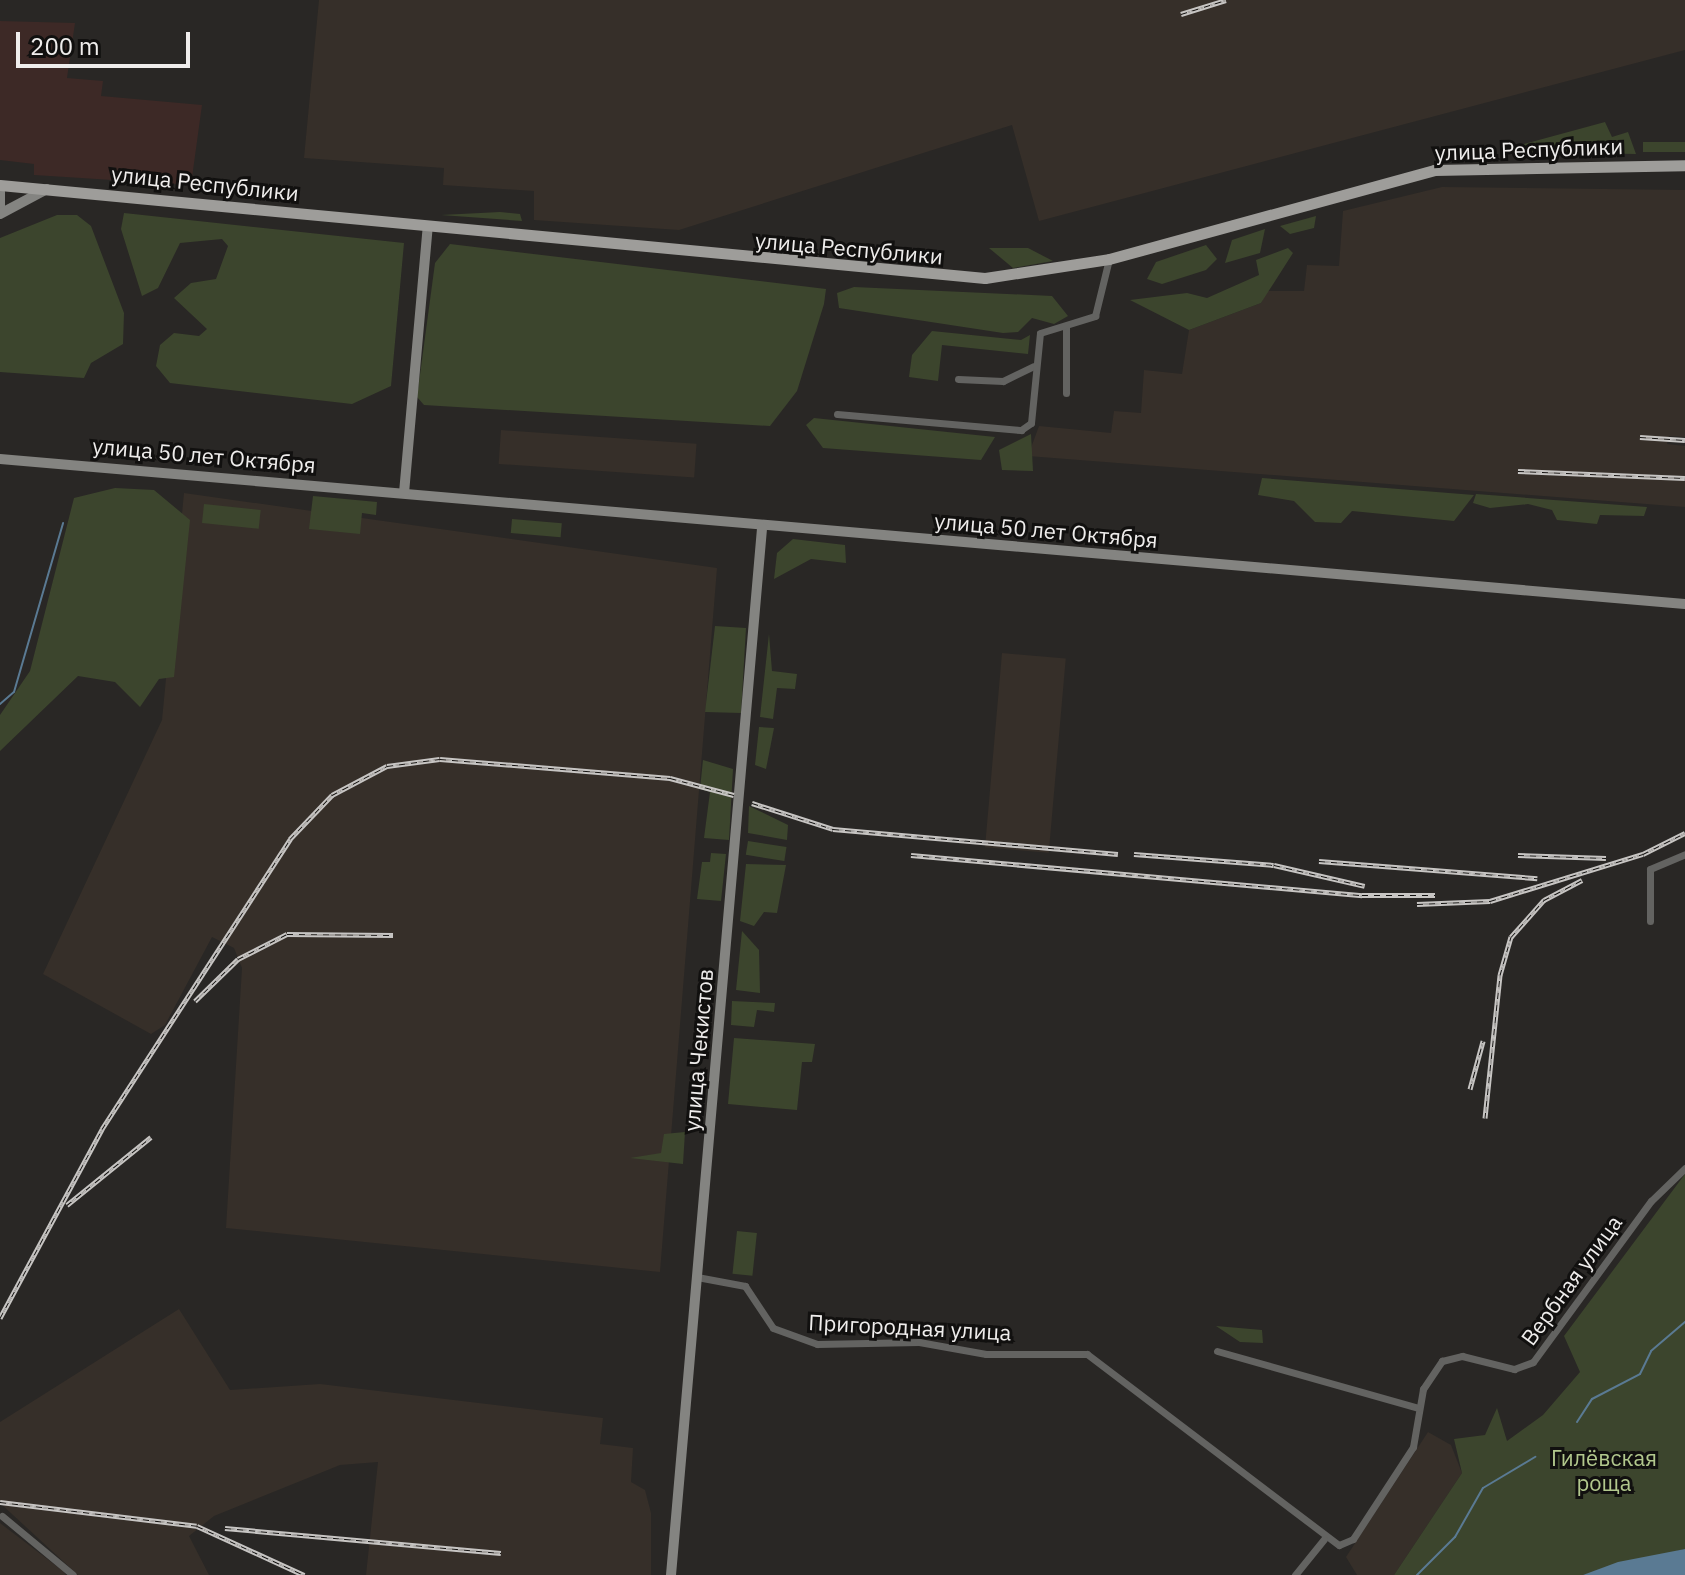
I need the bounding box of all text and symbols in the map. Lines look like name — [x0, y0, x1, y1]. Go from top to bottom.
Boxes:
scale bar — [20, 16, 194, 66]
text: 200 m — [30, 30, 100, 62]
street label: улица Республики — [1434, 133, 1624, 165]
street label: улица Республики — [110, 160, 300, 206]
street label: улица Республики — [754, 227, 944, 269]
street label: улица 50 лет Октября — [91, 432, 317, 478]
street label: улица 50 лет Октября — [933, 507, 1159, 553]
street label: улица Чекистов — [678, 968, 718, 1132]
street label: Вербная улица — [1515, 1210, 1627, 1350]
street label: Пригородная улица — [808, 1309, 1012, 1345]
park label: Гилёвская роща — [1551, 1444, 1657, 1496]

